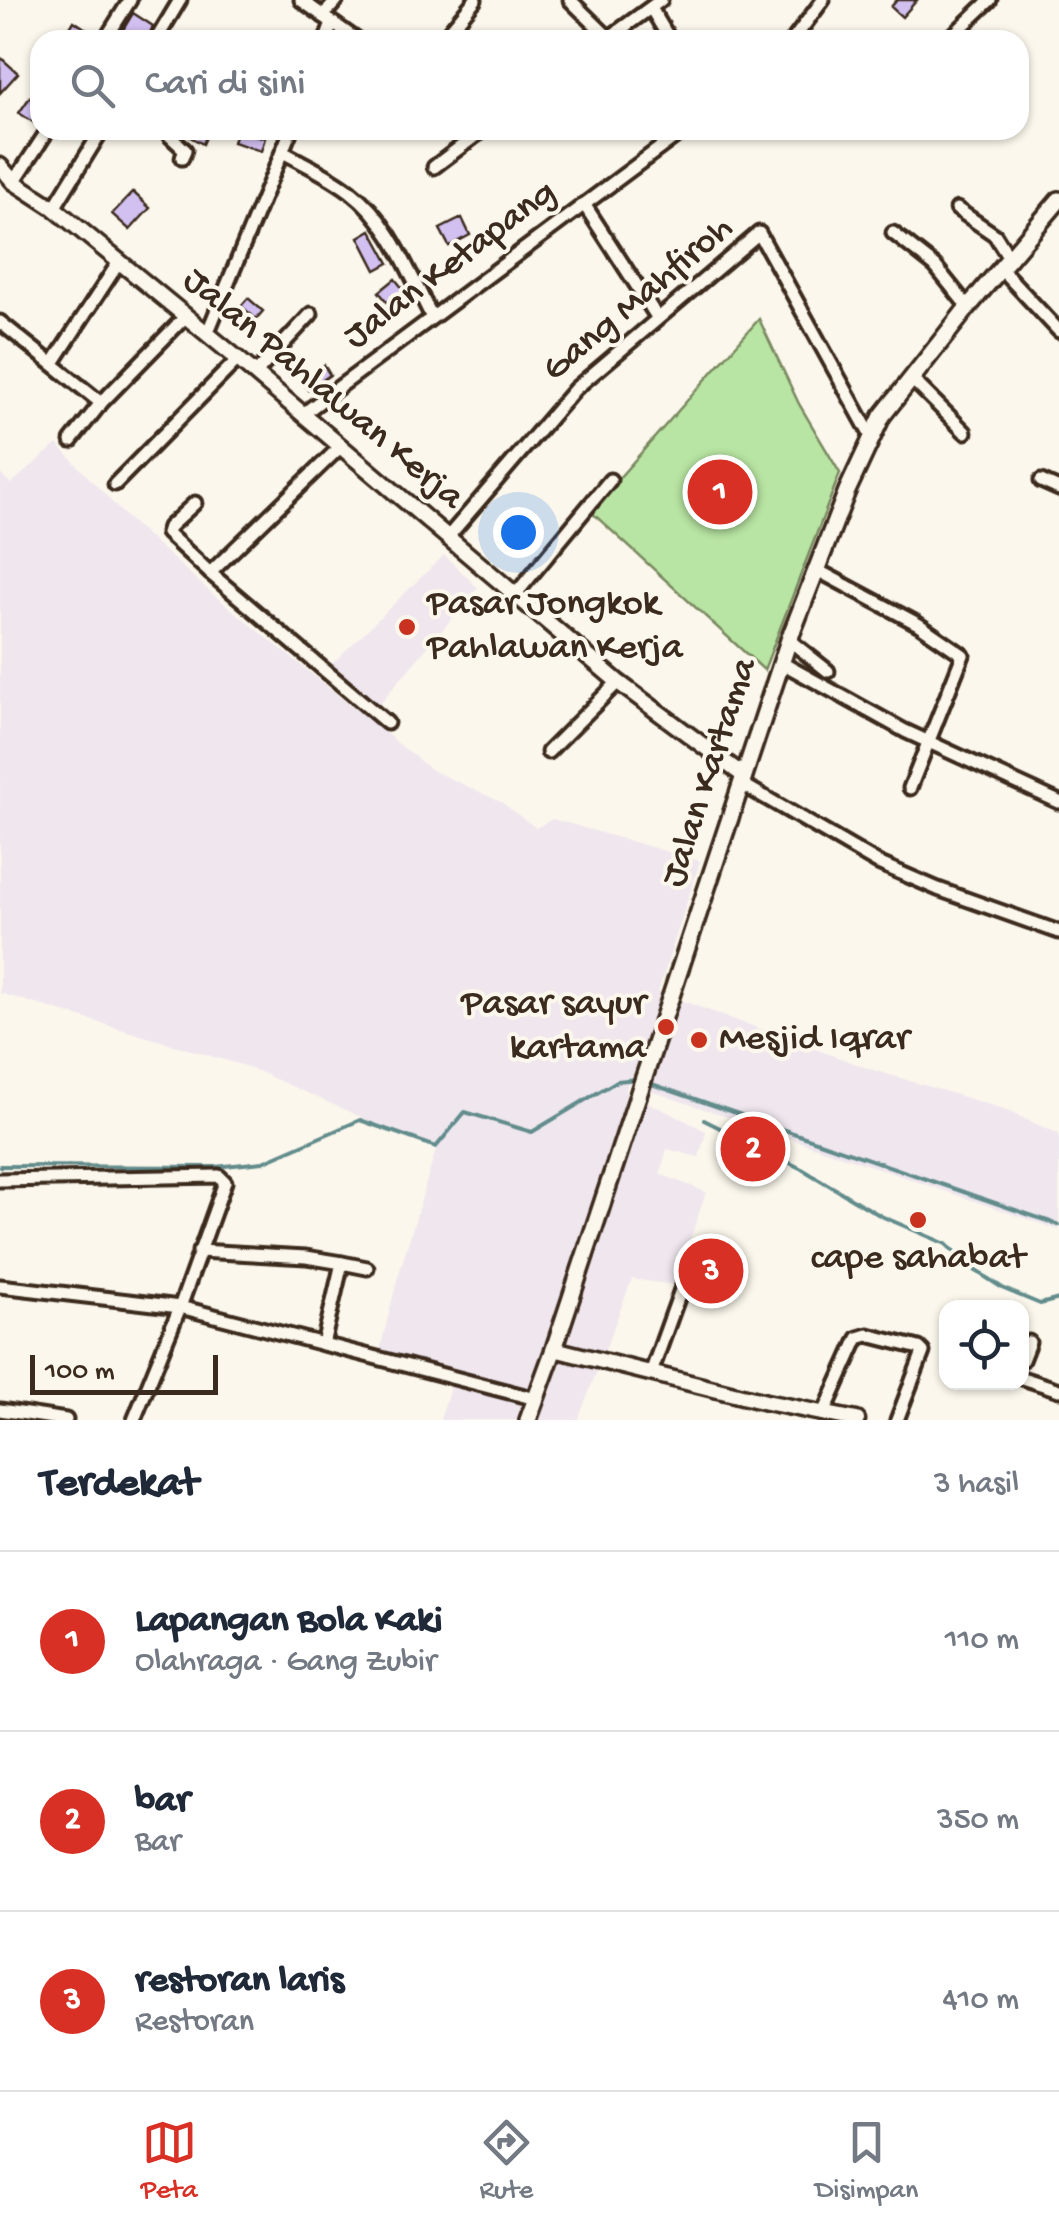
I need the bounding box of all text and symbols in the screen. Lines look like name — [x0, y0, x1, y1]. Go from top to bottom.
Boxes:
search box — [30, 30, 1029, 140]
icon: search — [65, 58, 120, 113]
text: Cari di sini — [145, 63, 305, 107]
street label: Jalan Ketapang — [336, 172, 566, 360]
street label: Gang Mahfiroh — [535, 208, 743, 392]
street label: Jalan Pahlawan Kerja — [172, 260, 473, 522]
pin: 1 — [688, 454, 752, 530]
your location — [493, 507, 544, 558]
place label: Pasar Jongkok Pahlawan Kerja — [426, 583, 685, 671]
marker: Pasar Jongkok Pahlawan Kerja — [396, 616, 418, 638]
street label: Jalan Kartama — [653, 651, 769, 893]
place label: Pasar sayur kartama — [460, 983, 650, 1071]
marker: Pasar sayur kartama — [655, 1016, 677, 1038]
place label: Mesjid Iqrar — [719, 1018, 913, 1062]
marker: Mesjid Iqrar — [688, 1029, 710, 1051]
pin: 2 — [720, 1112, 786, 1186]
marker: cape sahabat — [907, 1209, 929, 1231]
pin: 3 — [678, 1234, 744, 1308]
place label: cape sahabat — [811, 1237, 1029, 1281]
map controls — [939, 1300, 1029, 1390]
button: locate — [939, 1300, 1029, 1390]
scale bar — [30, 1350, 218, 1394]
text: 100 m — [45, 1356, 115, 1389]
text: Terdekat — [40, 1461, 198, 1510]
text: 3 hasil — [934, 1466, 1019, 1504]
text: Lapangan Bola Kaki — [135, 1600, 442, 1644]
text: 1 — [66, 1622, 79, 1660]
text: 110 m — [945, 1622, 1019, 1660]
text: Olahraga · Gang Zubir — [135, 1644, 436, 1682]
text: bar — [135, 1780, 190, 1824]
text: 2 — [65, 1802, 80, 1840]
text: 350 m — [937, 1802, 1019, 1840]
text: Bar — [135, 1824, 180, 1862]
text: restoran laris — [135, 1960, 344, 2004]
text: 3 — [64, 1982, 81, 2020]
text: 410 m — [942, 1982, 1019, 2020]
text: Restoran — [135, 2004, 254, 2042]
tab: Peta — [141, 2115, 198, 2208]
tab: Rute — [479, 2115, 534, 2208]
tab: Disimpan — [815, 2115, 918, 2208]

